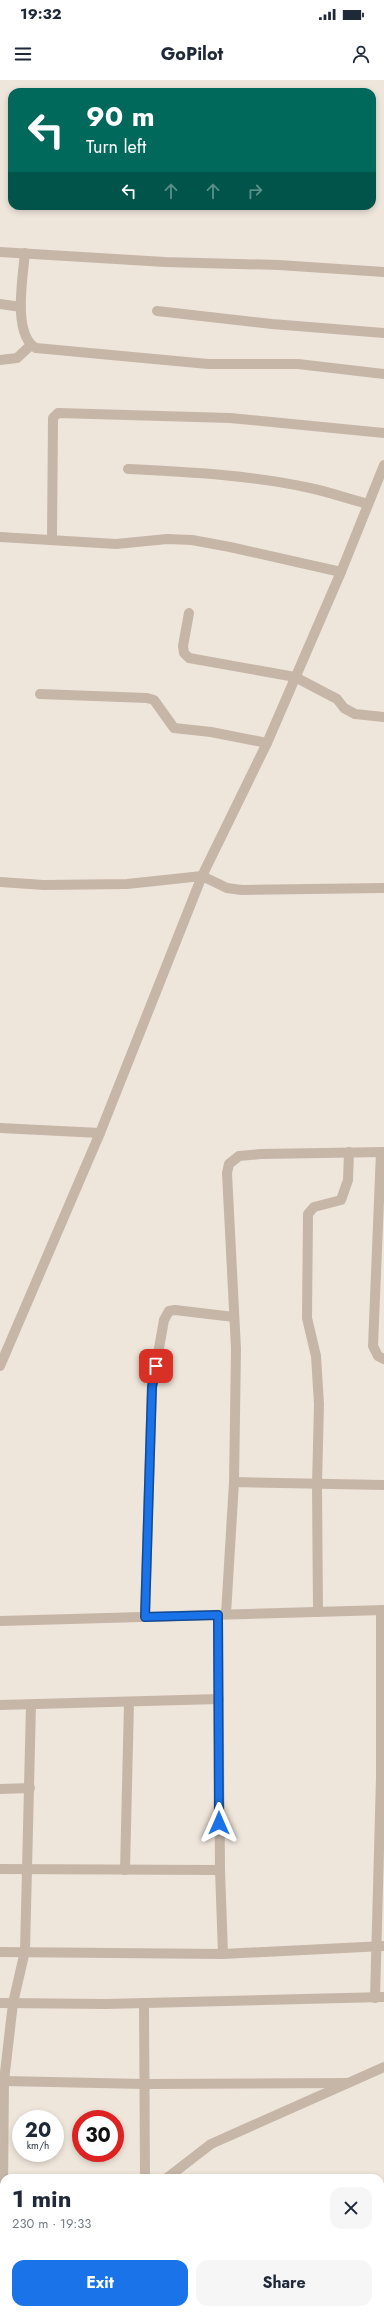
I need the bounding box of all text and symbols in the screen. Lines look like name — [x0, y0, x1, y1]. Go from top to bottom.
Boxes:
text: 19:32 — [20, 3, 62, 25]
text: GoPilot — [161, 41, 223, 67]
icon: menu — [12, 43, 34, 65]
icon: person — [350, 43, 372, 65]
text: 90 m — [86, 96, 155, 137]
icon: left — [20, 104, 72, 156]
text: Turn left — [86, 134, 146, 160]
icon: left — [118, 180, 140, 202]
icon: ahead — [160, 180, 182, 202]
icon: ahead — [202, 180, 224, 202]
icon: right — [244, 180, 266, 202]
pin — [139, 1349, 173, 1383]
icon: arrive — [145, 1355, 167, 1377]
position arrow — [198, 1802, 240, 1844]
speed limit sign: 30 — [72, 2110, 124, 2162]
text: 20 — [25, 2116, 51, 2145]
text: km/h — [27, 2138, 49, 2153]
text: 1 min — [12, 2181, 72, 2216]
button: close — [330, 2187, 372, 2229]
text: 230 m · 19:33 — [12, 2214, 91, 2233]
button: Exit — [12, 2260, 188, 2306]
button: Share — [196, 2260, 372, 2306]

